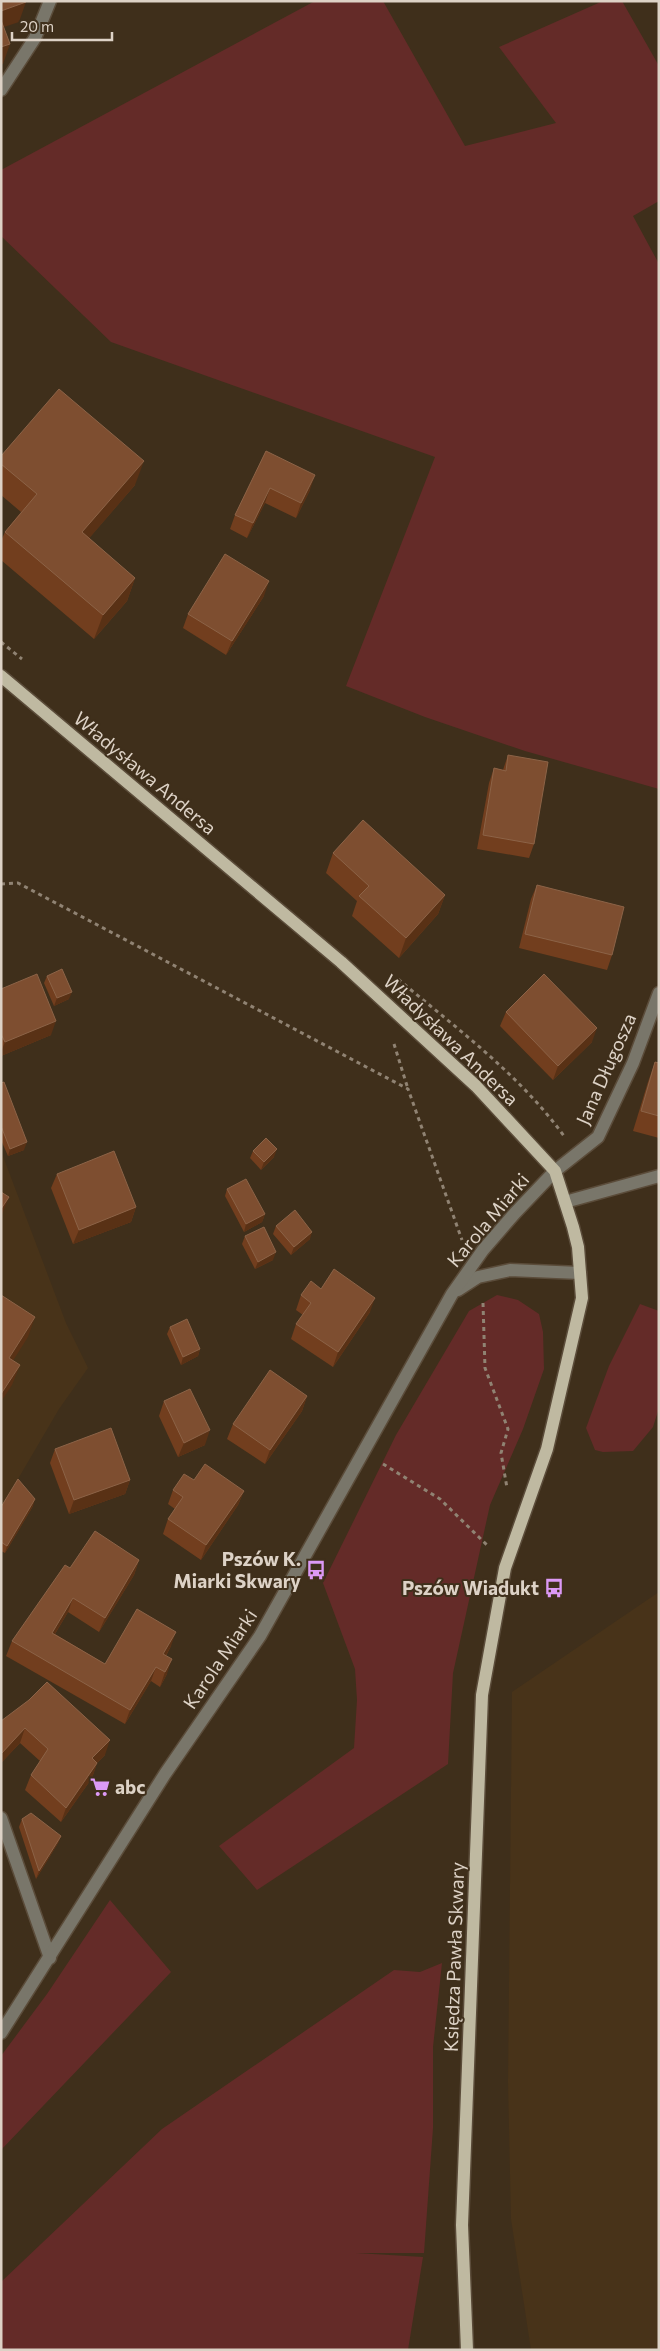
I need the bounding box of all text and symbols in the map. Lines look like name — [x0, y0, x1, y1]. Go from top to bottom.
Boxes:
scale bar — [12, 10, 112, 42]
text: 20 m — [20, 17, 54, 35]
street label: Władysława Andersa — [69, 706, 221, 839]
street label: Władysława Andersa — [379, 969, 524, 1110]
street label: Jana Długosza — [571, 1010, 640, 1128]
street label: Karola Miarki — [442, 1168, 534, 1271]
place label: Pszów K. Miarki Skwary — [174, 1547, 302, 1592]
bus stop icon: Pszów K. Miarki Skwary — [305, 1559, 327, 1581]
place label: Pszów Wiadukt — [402, 1576, 539, 1599]
bus stop icon: Pszów Wiadukt — [543, 1577, 565, 1599]
street label: Karola Miarki — [178, 1604, 261, 1713]
place label: abc — [115, 1775, 145, 1798]
supermarket icon: abc — [89, 1776, 111, 1798]
street label: Księdza Pawła Skwary — [439, 1861, 468, 2052]

